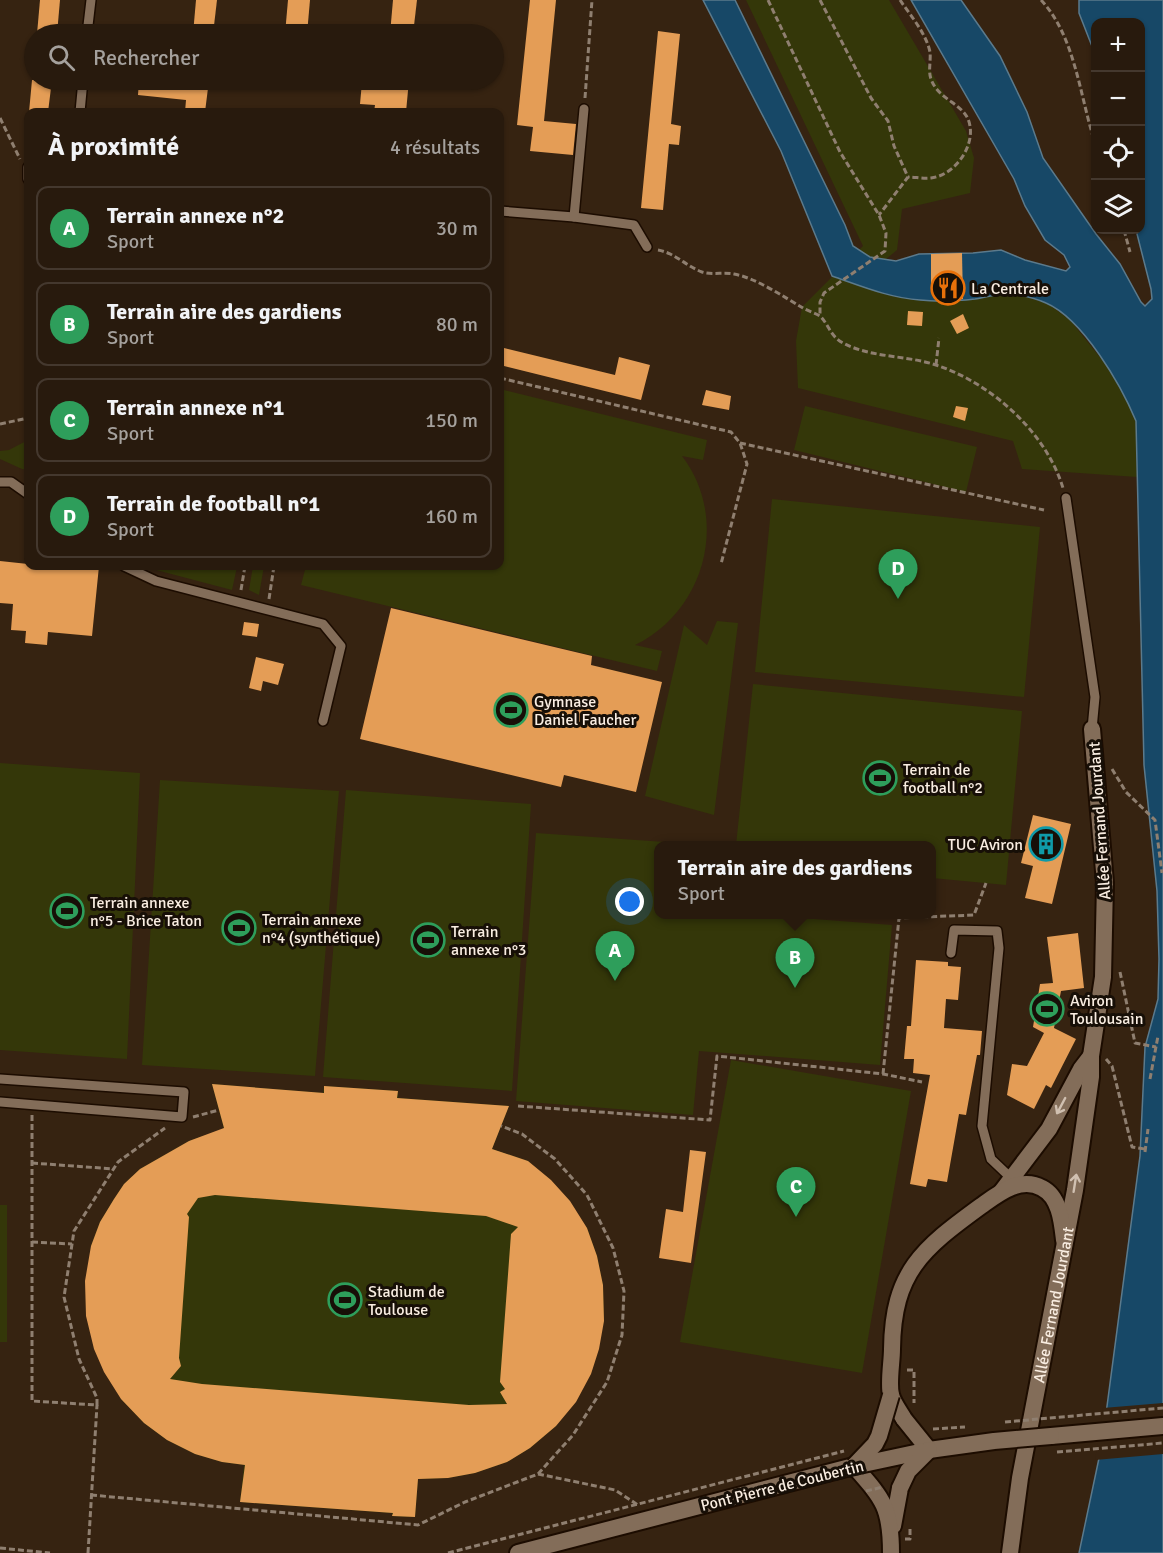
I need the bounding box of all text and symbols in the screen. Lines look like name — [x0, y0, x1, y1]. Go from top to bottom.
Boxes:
map controls — [1091, 18, 1145, 234]
button: + — [1091, 18, 1145, 72]
search box — [24, 24, 504, 90]
icon: search — [45, 41, 78, 74]
text: Rechercher — [93, 44, 199, 71]
button: − — [1091, 72, 1145, 126]
button: locate — [1091, 126, 1145, 180]
text: À proximité — [48, 131, 179, 163]
text: 4 résultats — [390, 135, 480, 160]
button: layers — [1091, 180, 1145, 234]
text: Terrain annexe n°2 — [107, 202, 284, 229]
text: A — [63, 216, 76, 241]
text: 30 m — [436, 216, 478, 241]
text: Sport — [107, 229, 154, 254]
restaurant icon: La Centrale — [930, 270, 966, 306]
place label: La Centrale — [971, 279, 1049, 299]
text: Terrain aire des gardiens — [107, 298, 341, 325]
text: B — [63, 312, 76, 337]
text: 80 m — [436, 312, 478, 337]
text: Sport — [107, 325, 154, 350]
text: Terrain annexe n°1 — [107, 394, 284, 421]
text: C — [63, 408, 76, 433]
text: 150 m — [425, 408, 478, 433]
text: Sport — [107, 421, 154, 446]
text: Terrain de football n°1 — [107, 490, 320, 517]
text: D — [63, 504, 76, 529]
text: 160 m — [425, 504, 478, 529]
text: Sport — [107, 517, 154, 542]
pin: D — [878, 550, 918, 599]
sports icon: Gymnase Daniel Faucher — [493, 692, 529, 728]
place label: Gymnase Daniel Faucher — [534, 692, 637, 730]
street label: Allée Fernand Jourdant — [1084, 741, 1116, 901]
sports icon: Terrain de football n°2 — [862, 760, 898, 796]
place label: Terrain de football n°2 — [903, 760, 983, 798]
building icon: TUC Aviron — [1028, 826, 1064, 862]
place label: TUC Aviron — [948, 835, 1023, 855]
popup — [654, 841, 936, 919]
text: Terrain aire des gardiens — [678, 854, 912, 881]
text: Sport — [678, 881, 725, 906]
your location — [615, 887, 644, 916]
sports icon: Terrain annexe n°5 - Brice Taton — [49, 893, 85, 929]
place label: Terrain annexe n°5 - Brice Taton — [90, 893, 202, 931]
sports icon: Terrain annexe n°4 (synthétique) — [221, 910, 257, 946]
place label: Terrain annexe n°4 (synthétique) — [262, 910, 380, 948]
sports icon: Terrain annexe n°3 — [410, 922, 446, 958]
place label: Terrain annexe n°3 — [451, 922, 526, 960]
pin: A — [596, 932, 634, 981]
pin: B — [776, 938, 814, 988]
sports icon: Aviron Toulousain — [1029, 991, 1065, 1027]
place label: Aviron Toulousain — [1070, 991, 1143, 1029]
one-way arrow — [1055, 1097, 1067, 1114]
pin: C — [776, 1168, 816, 1217]
one-way arrow — [1070, 1174, 1081, 1193]
street label: Allée Fernand Jourdant — [1029, 1225, 1079, 1385]
sports icon: Stadium de Toulouse — [327, 1282, 363, 1318]
place label: Stadium de Toulouse — [368, 1282, 445, 1320]
street label: Pont Pierre de Coubertin — [699, 1456, 866, 1516]

